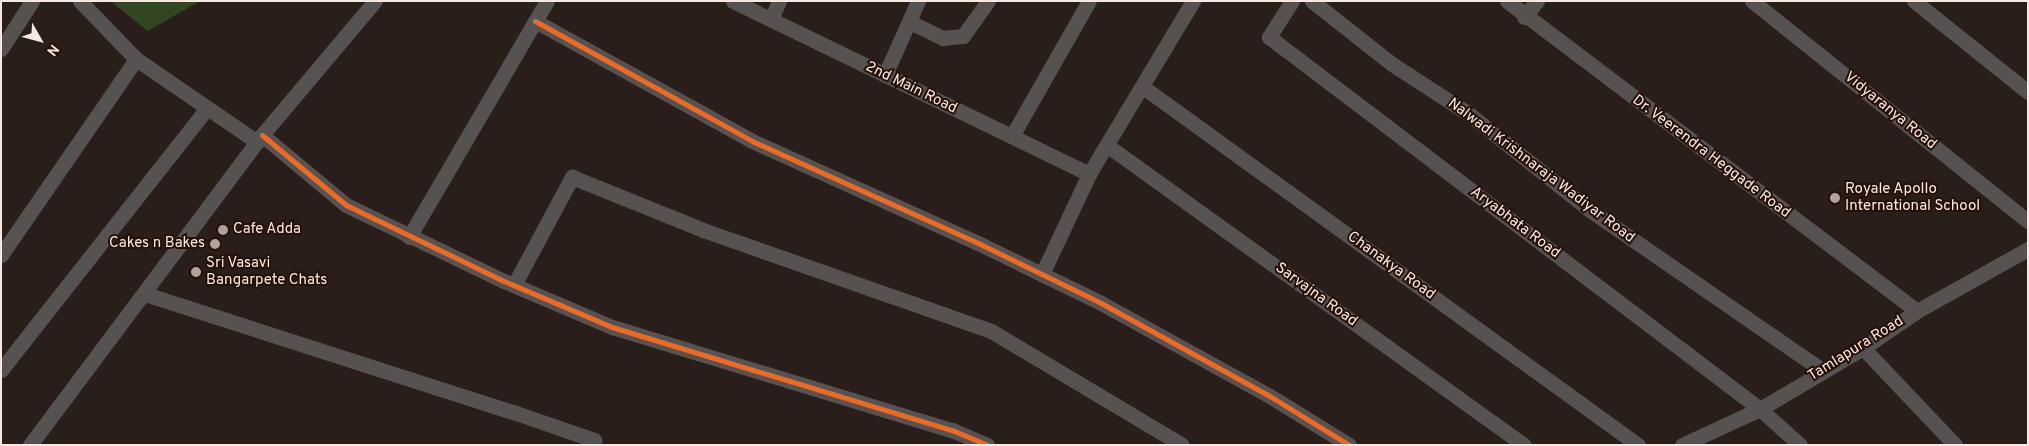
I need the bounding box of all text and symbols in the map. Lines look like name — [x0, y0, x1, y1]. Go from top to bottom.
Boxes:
north arrow — [15, 15, 65, 65]
text: N — [42, 40, 62, 59]
street label: 2nd Main Road — [862, 58, 960, 118]
street label: Vidyaranya Road — [1840, 68, 1940, 154]
street label: Dr. Veerendra Heggade Road — [1628, 91, 1794, 223]
street label: Nalwadi Krishnaraja Wadiyar Road — [1444, 95, 1638, 247]
place label: Royale Apollo International School — [1845, 180, 1980, 215]
street label: Aryabhata Road — [1466, 183, 1564, 263]
marker: Royale Apollo International School — [1829, 192, 1841, 204]
place label: Cafe Adda — [233, 221, 302, 239]
marker: Cafe Adda — [217, 224, 229, 236]
street label: Chanakya Road — [1344, 228, 1438, 304]
place label: Cakes n Bakes — [109, 235, 205, 253]
marker: Cakes n Bakes — [209, 238, 221, 250]
place label: Sri Vasavi Bangarpete Chats — [206, 254, 327, 289]
street label: Sarvajna Road — [1271, 259, 1361, 331]
marker: Sri Vasavi Bangarpete Chats — [190, 266, 202, 278]
street label: Tamlapura Road — [1805, 312, 1907, 386]

